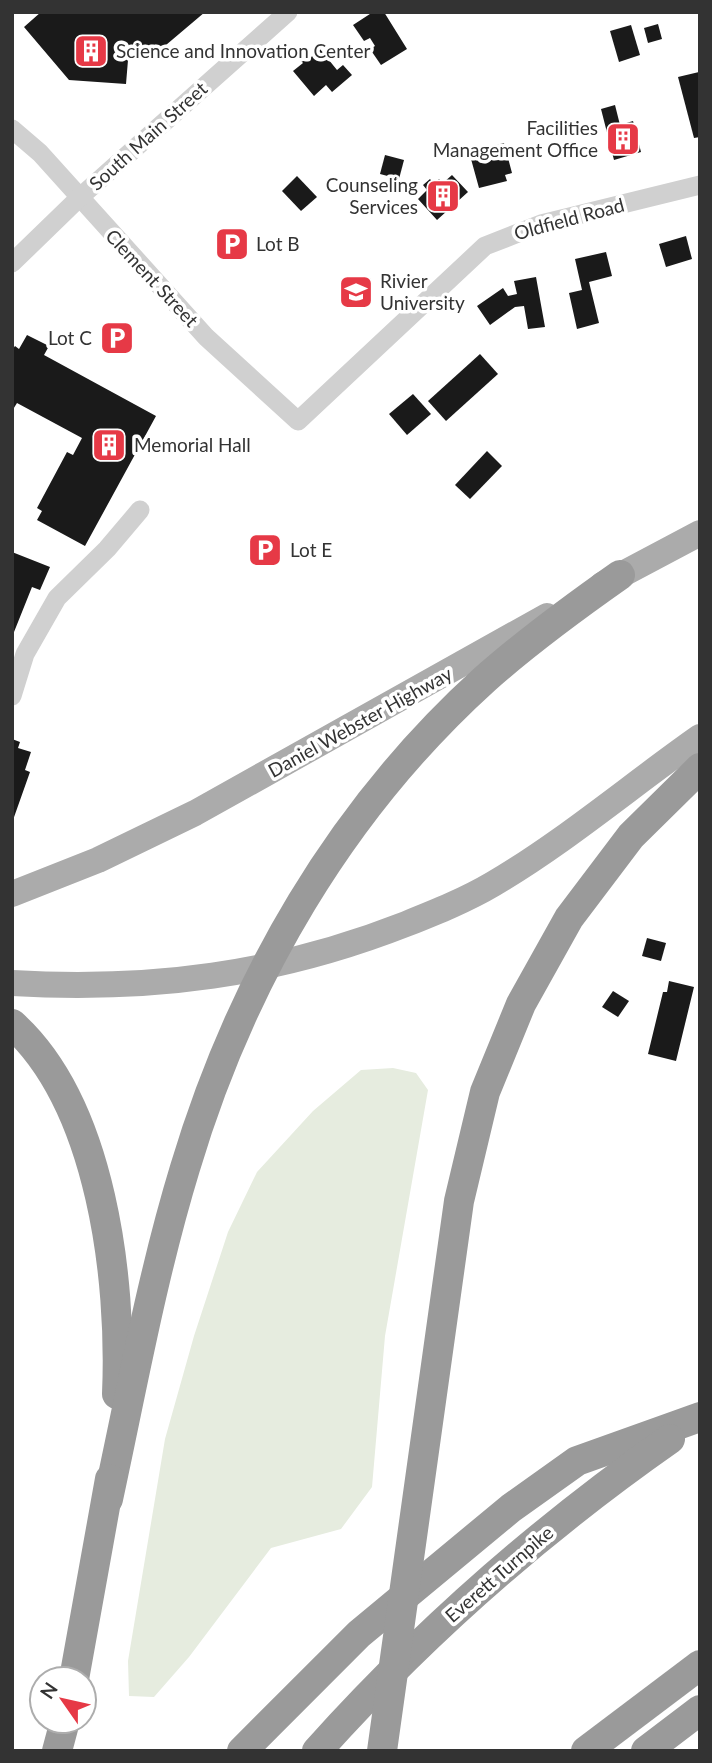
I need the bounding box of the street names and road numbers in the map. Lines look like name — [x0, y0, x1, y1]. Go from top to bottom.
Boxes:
street label: South Main Street — [84, 77, 212, 195]
street label: Oldfield Road — [511, 193, 627, 244]
street label: Clement Street — [101, 224, 204, 331]
street label: Daniel Webster Highway — [264, 661, 456, 782]
street label: Everett Turnpike — [440, 1520, 557, 1627]

